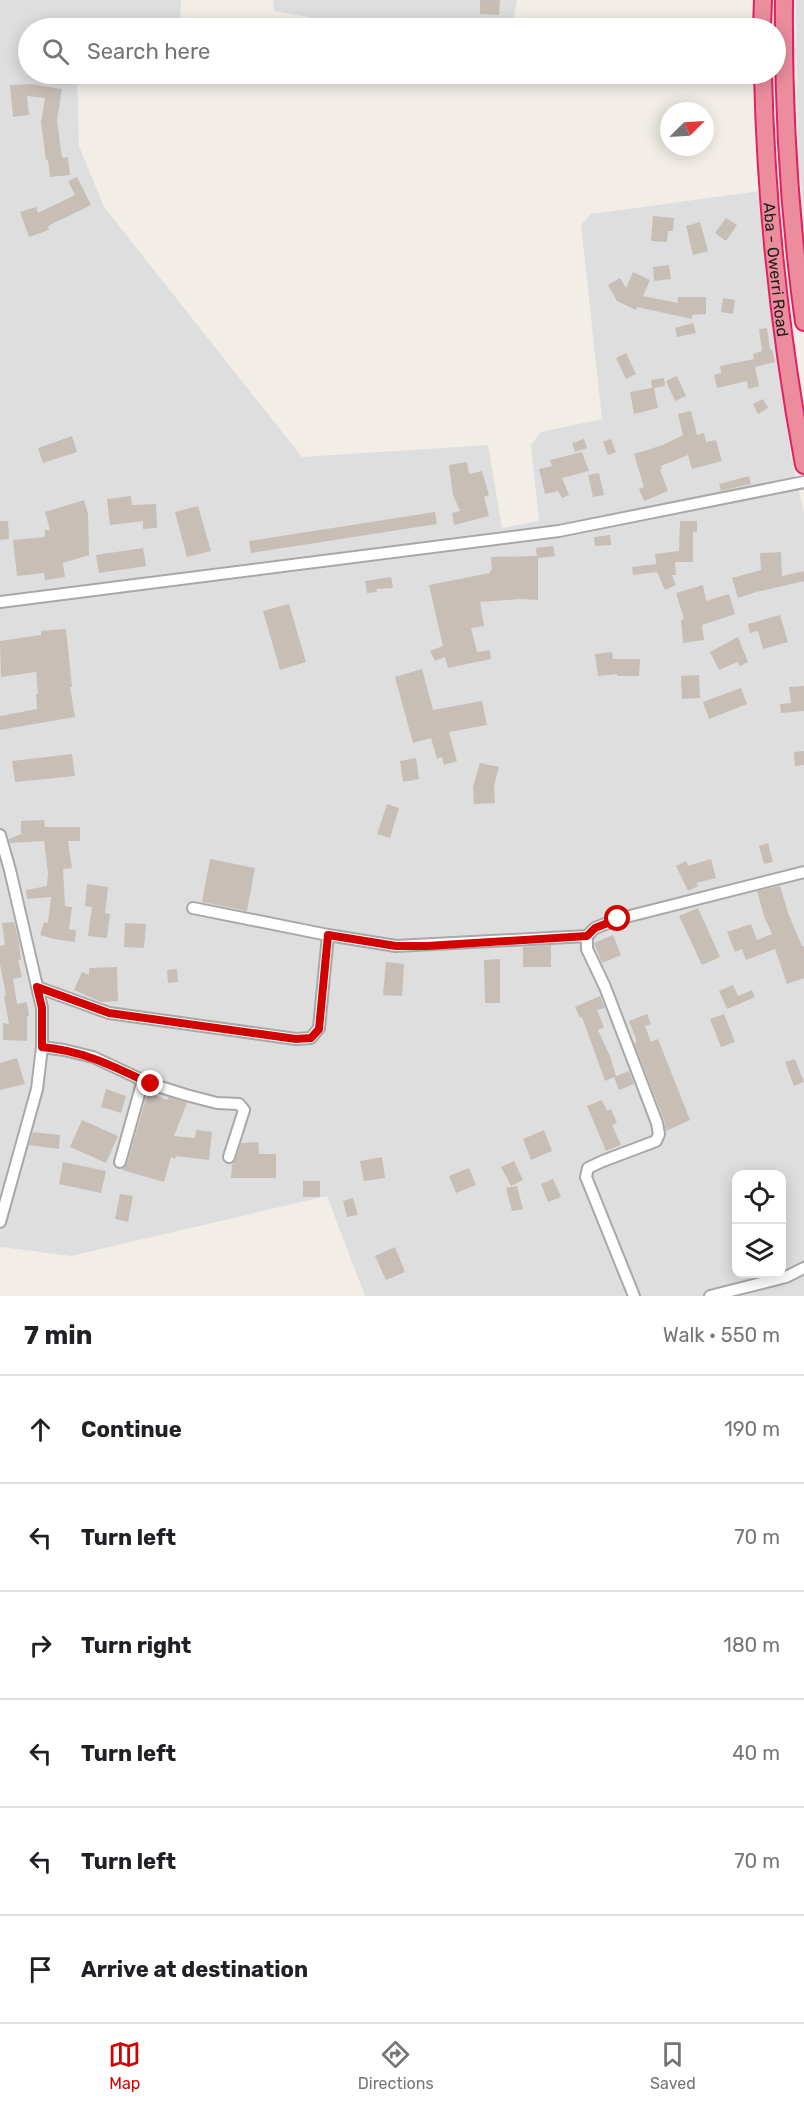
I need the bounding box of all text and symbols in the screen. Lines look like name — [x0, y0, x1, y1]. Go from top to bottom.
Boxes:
search box — [18, 18, 786, 84]
icon: search — [39, 35, 72, 68]
text: Search here — [87, 38, 210, 65]
north arrow — [660, 102, 714, 156]
street label: Aba - Owerri Road — [760, 202, 793, 338]
route start — [604, 905, 630, 931]
route end — [137, 1070, 163, 1096]
map controls — [732, 1170, 786, 1278]
button: locate — [732, 1170, 786, 1224]
button: layers — [732, 1224, 786, 1278]
text: 7 min — [24, 1320, 92, 1351]
text: Walk · 550 m — [663, 1323, 780, 1347]
icon: ahead — [24, 1413, 57, 1446]
text: Continue — [81, 1416, 182, 1443]
text: 190 m — [724, 1417, 780, 1441]
icon: left — [24, 1521, 57, 1554]
text: Turn left — [81, 1524, 176, 1551]
text: 70 m — [734, 1525, 780, 1549]
icon: right — [24, 1629, 57, 1662]
text: Turn right — [81, 1632, 191, 1659]
text: 180 m — [723, 1633, 780, 1657]
icon: left — [24, 1737, 57, 1770]
text: Turn left — [81, 1740, 176, 1767]
text: 40 m — [732, 1741, 780, 1765]
icon: left — [24, 1845, 57, 1878]
text: Turn left — [81, 1848, 176, 1875]
text: 70 m — [734, 1849, 780, 1873]
icon: arrive — [24, 1953, 57, 1986]
text: Arrive at destination — [81, 1956, 308, 1983]
tab: Map — [108, 2038, 141, 2093]
tab: Directions — [358, 2038, 434, 2093]
tab: Saved — [650, 2038, 696, 2093]

